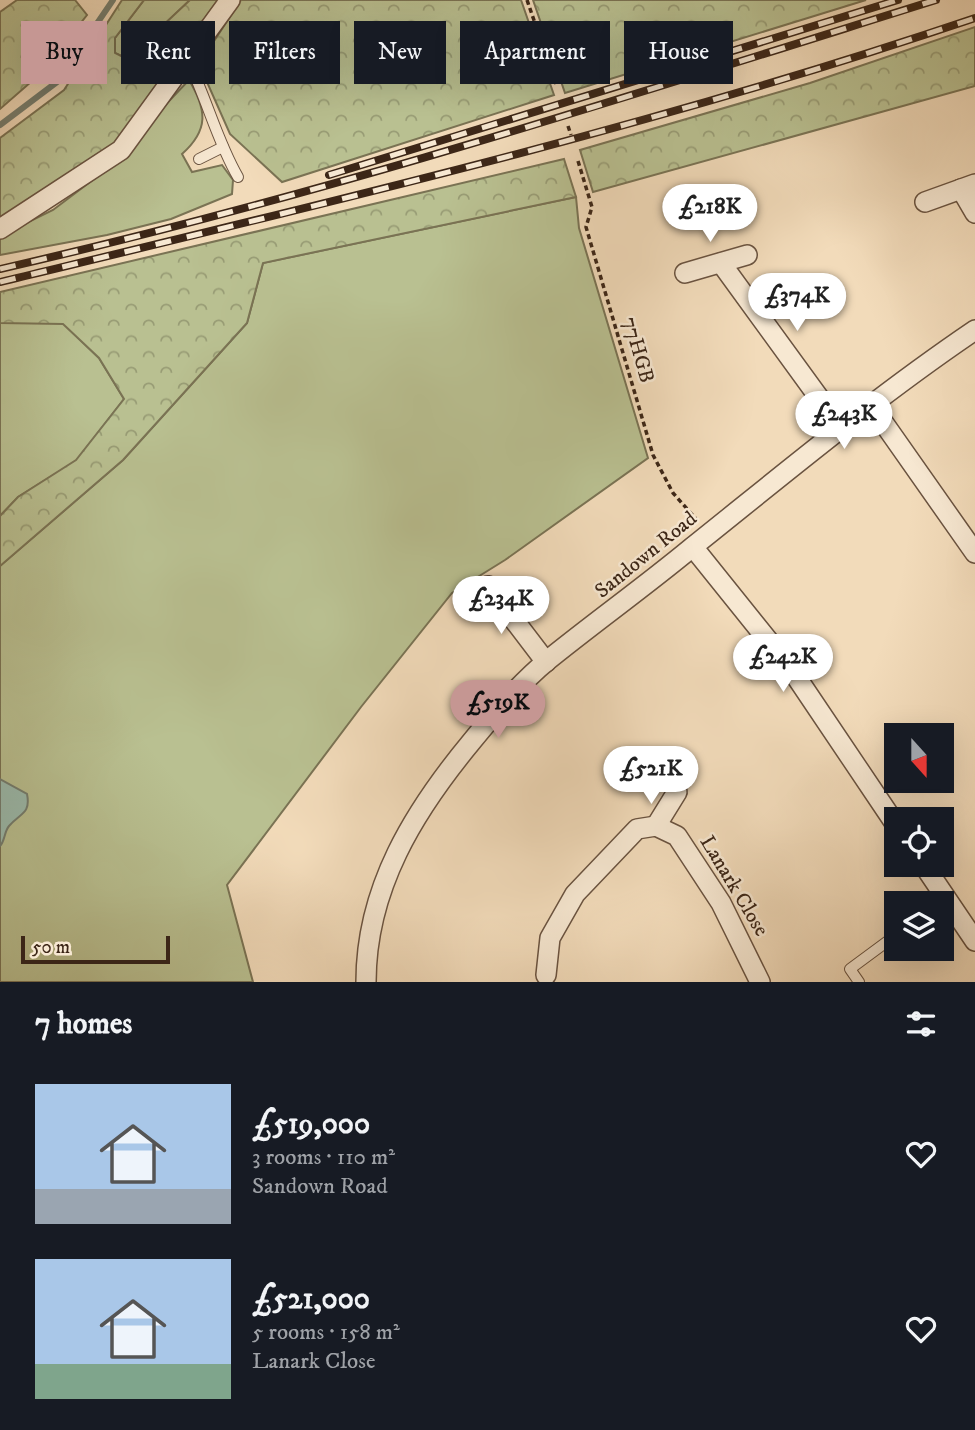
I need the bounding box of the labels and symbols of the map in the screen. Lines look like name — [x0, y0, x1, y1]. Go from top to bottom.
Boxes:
pin: £218K — [661, 184, 759, 244]
pin: £374K — [748, 274, 846, 333]
street label: 77HGB — [616, 314, 660, 386]
pin: £243K — [795, 392, 893, 451]
street label: Sandown Road — [590, 506, 703, 604]
pin: £234K — [452, 576, 550, 636]
pin: £242K — [734, 634, 832, 694]
pin: £519K — [449, 680, 547, 740]
north arrow — [884, 723, 954, 793]
pin: £521K — [602, 746, 700, 806]
street label: Lanark Close — [694, 831, 774, 941]
scale bar — [21, 933, 170, 965]

